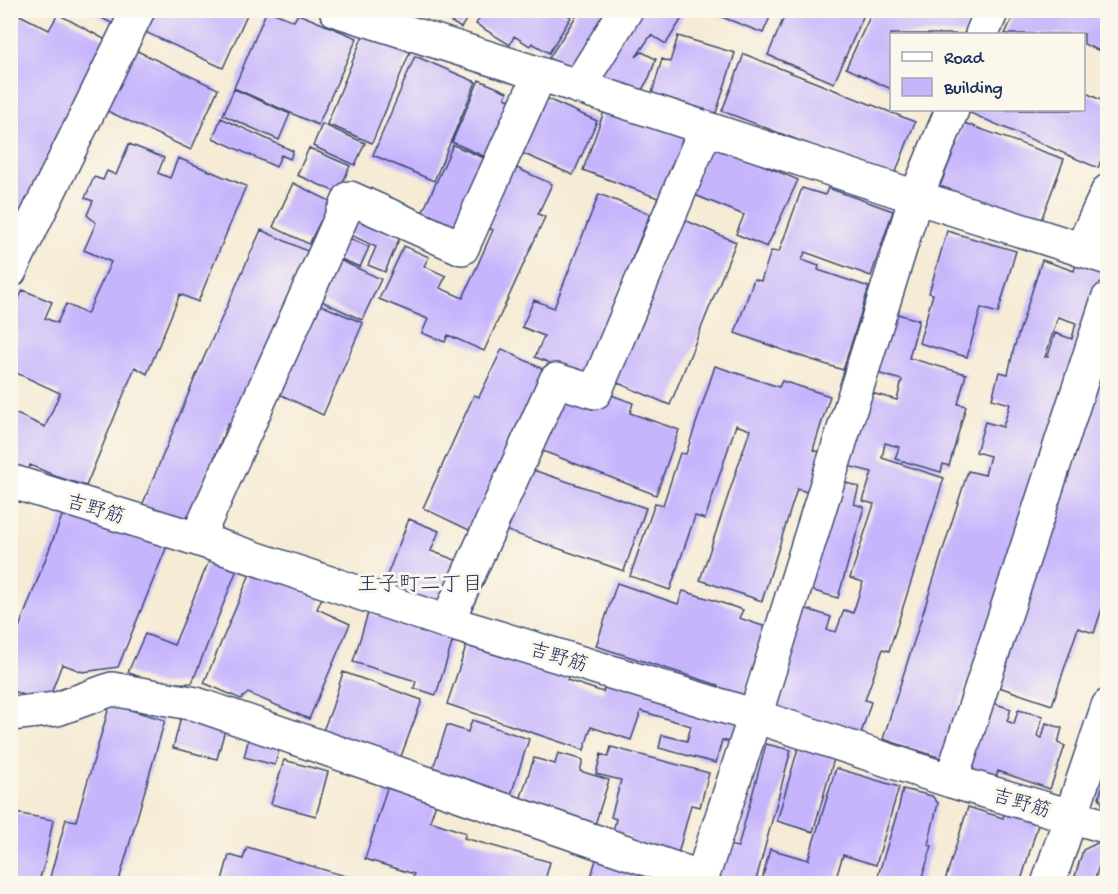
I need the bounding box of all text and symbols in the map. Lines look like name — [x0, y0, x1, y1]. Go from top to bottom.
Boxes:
legend — [890, 33, 1085, 111]
text: Road — [944, 49, 985, 70]
text: Building — [943, 79, 1003, 100]
street label: 吉野筋 — [63, 490, 128, 531]
district label: 王子町二丁目 — [357, 574, 483, 599]
street label: 吉野筋 — [526, 638, 591, 679]
street label: 吉野筋 — [989, 784, 1054, 825]

